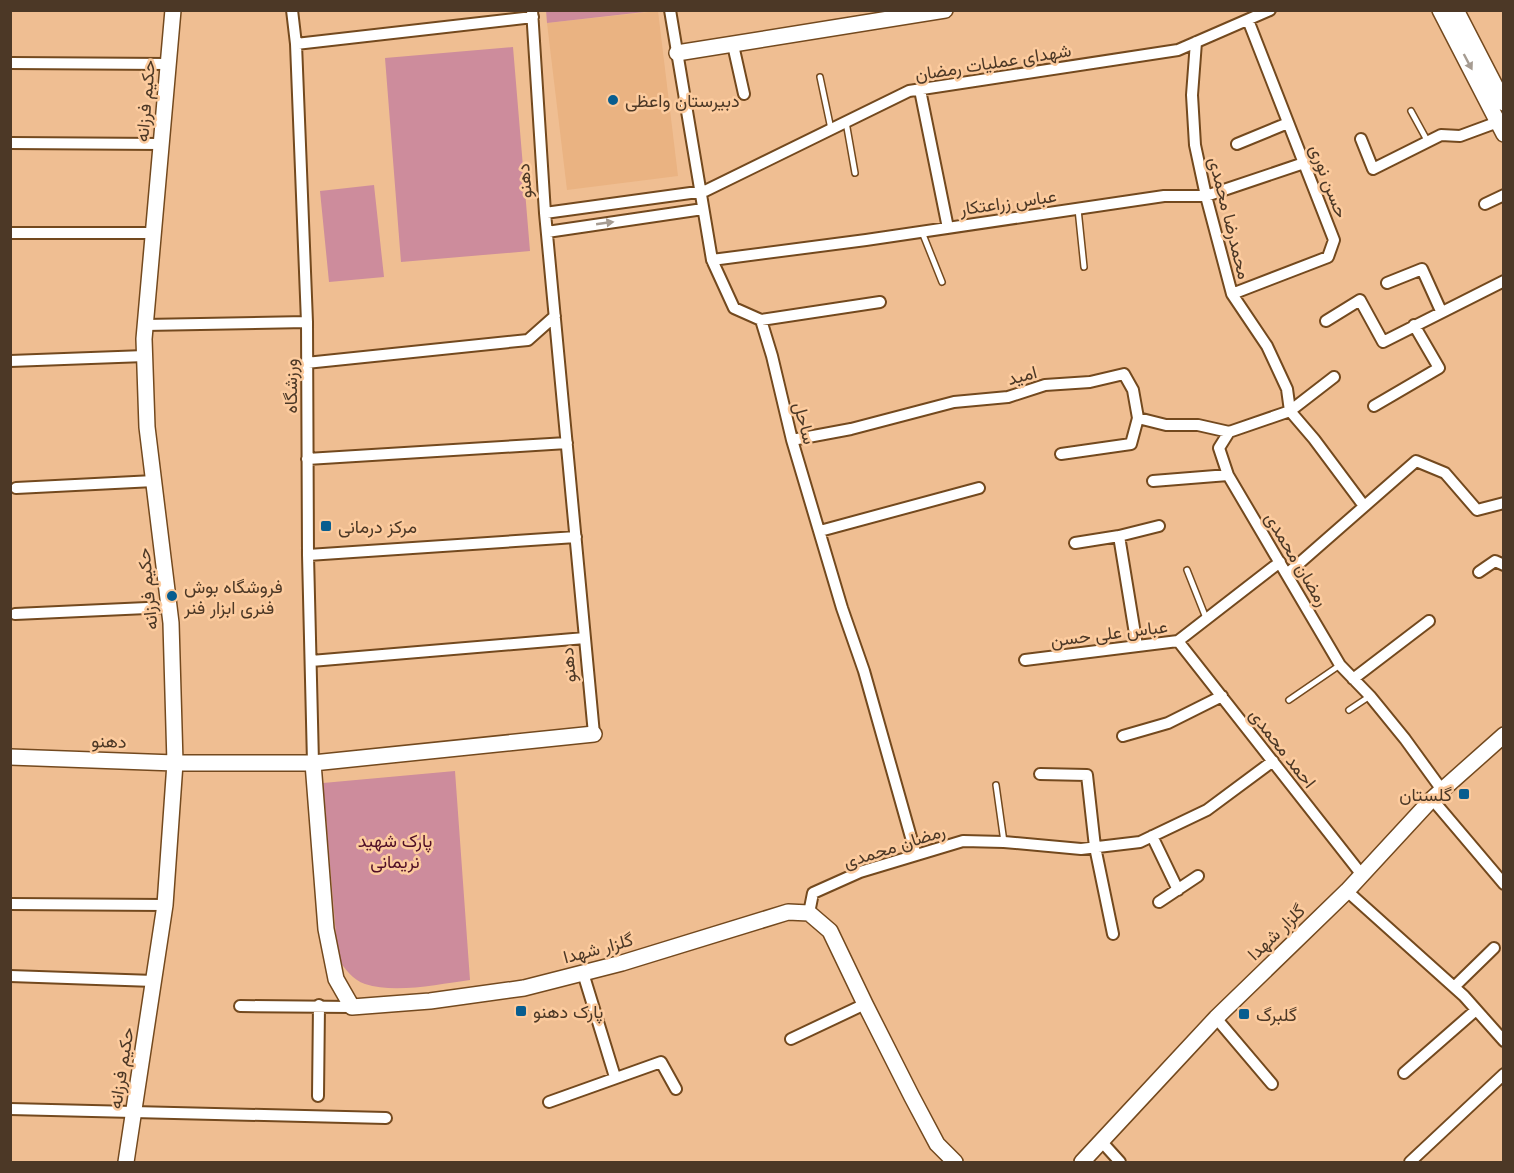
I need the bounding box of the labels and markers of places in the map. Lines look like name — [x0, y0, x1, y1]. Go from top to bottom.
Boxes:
place label: دبیرستان واعظی — [625, 89, 740, 112]
marker: دبیرستان واعظی — [606, 93, 620, 107]
place label: مرکز درمانی — [338, 515, 417, 538]
marker: مرکز درمانی — [319, 519, 333, 533]
place label: فروشگاه بوش فنری ابزار فنر — [183, 575, 283, 619]
marker: فروشگاه بوش فنری ابزار فنر — [165, 589, 179, 603]
place label: گلستان — [1399, 783, 1452, 806]
marker: گلستان — [1457, 787, 1471, 801]
place label: پارک دهنو — [533, 1000, 603, 1024]
place label: گلبرگ — [1256, 1003, 1297, 1026]
marker: پارک دهنو — [514, 1004, 528, 1018]
marker: گلبرگ — [1237, 1007, 1251, 1021]

